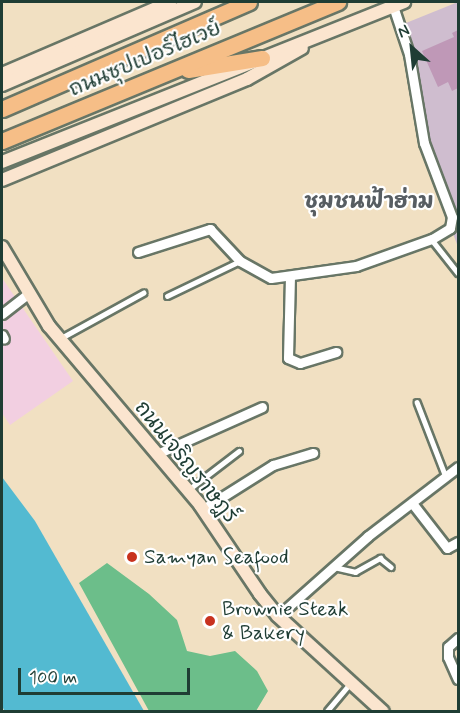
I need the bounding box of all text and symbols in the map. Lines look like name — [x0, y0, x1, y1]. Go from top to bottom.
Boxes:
street label: ถนนซุปเปอร์ไฮเวย์ — [65, 16, 225, 102]
north arrow — [382, 18, 442, 78]
text: N — [394, 20, 413, 43]
district label: ชุมชนฟ้าฮ่าม — [304, 190, 434, 216]
street label: ถนนเจริญราษฎร์ — [129, 396, 243, 528]
place label: Samyan Seafood — [144, 544, 289, 570]
marker: Samyan Seafood — [125, 550, 139, 564]
place label: Brownie Steak & Bakery — [222, 596, 349, 646]
marker: Brownie Steak & Bakery — [203, 614, 217, 628]
scale bar — [21, 656, 194, 694]
text: 100 m — [29, 666, 77, 690]

